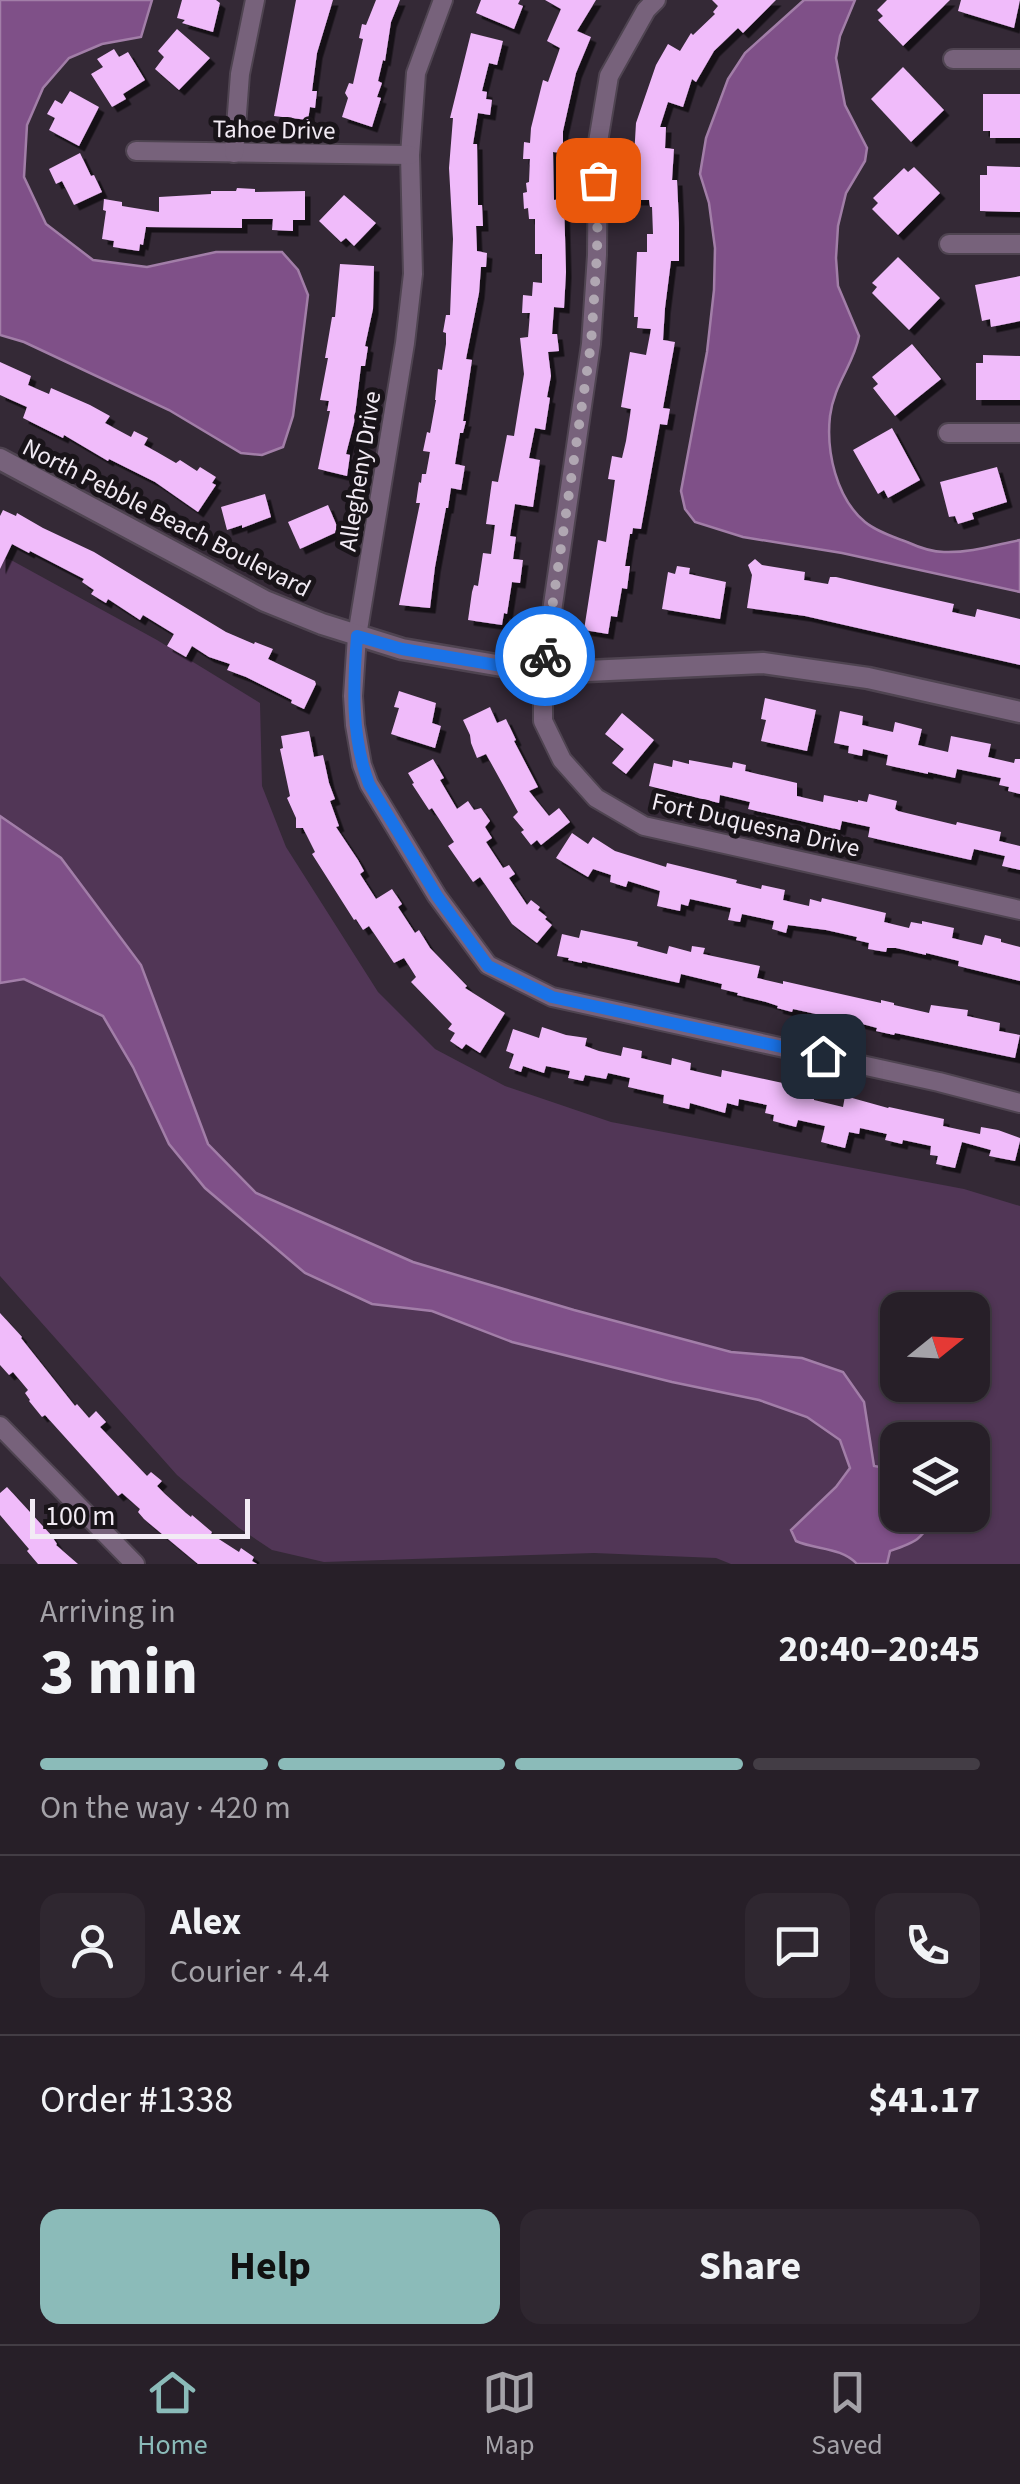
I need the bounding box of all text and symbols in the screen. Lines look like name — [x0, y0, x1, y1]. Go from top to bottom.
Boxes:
street label: Tahoe Drive — [212, 111, 336, 149]
pin — [556, 138, 641, 223]
icon: bag — [571, 153, 626, 208]
street label: Allegheny Drive — [330, 389, 390, 554]
street label: North Pebble Beach Boulevard — [16, 429, 317, 606]
courier — [495, 606, 595, 706]
icon: bike — [518, 629, 573, 684]
street label: Fort Duquesna Drive — [648, 784, 863, 866]
pin — [781, 1014, 866, 1099]
icon: home — [796, 1029, 851, 1084]
north arrow — [880, 1292, 990, 1402]
map controls — [880, 1292, 990, 1532]
button: layers — [880, 1422, 990, 1532]
scale bar — [30, 1494, 250, 1538]
text: 100 m — [45, 1496, 116, 1536]
text: Arriving in — [40, 1589, 176, 1635]
text: 20:40–20:45 — [778, 1622, 980, 1676]
text: 3 min — [40, 1626, 198, 1719]
text: On the way · 420 m — [40, 1785, 291, 1831]
button: person — [40, 1893, 145, 1998]
button: chat — [745, 1893, 850, 1998]
button: phone — [875, 1893, 980, 1998]
text: Alex — [170, 1895, 241, 1949]
text: Courier · 4.4 — [170, 1949, 330, 1995]
text: Order #1338 — [40, 2073, 233, 2127]
text: $41.17 — [868, 2073, 980, 2127]
button: Help — [40, 2209, 500, 2324]
button: Share — [520, 2209, 980, 2324]
tab: Home — [137, 2365, 208, 2465]
tab: Map — [482, 2365, 537, 2465]
tab: Saved — [811, 2365, 883, 2465]

